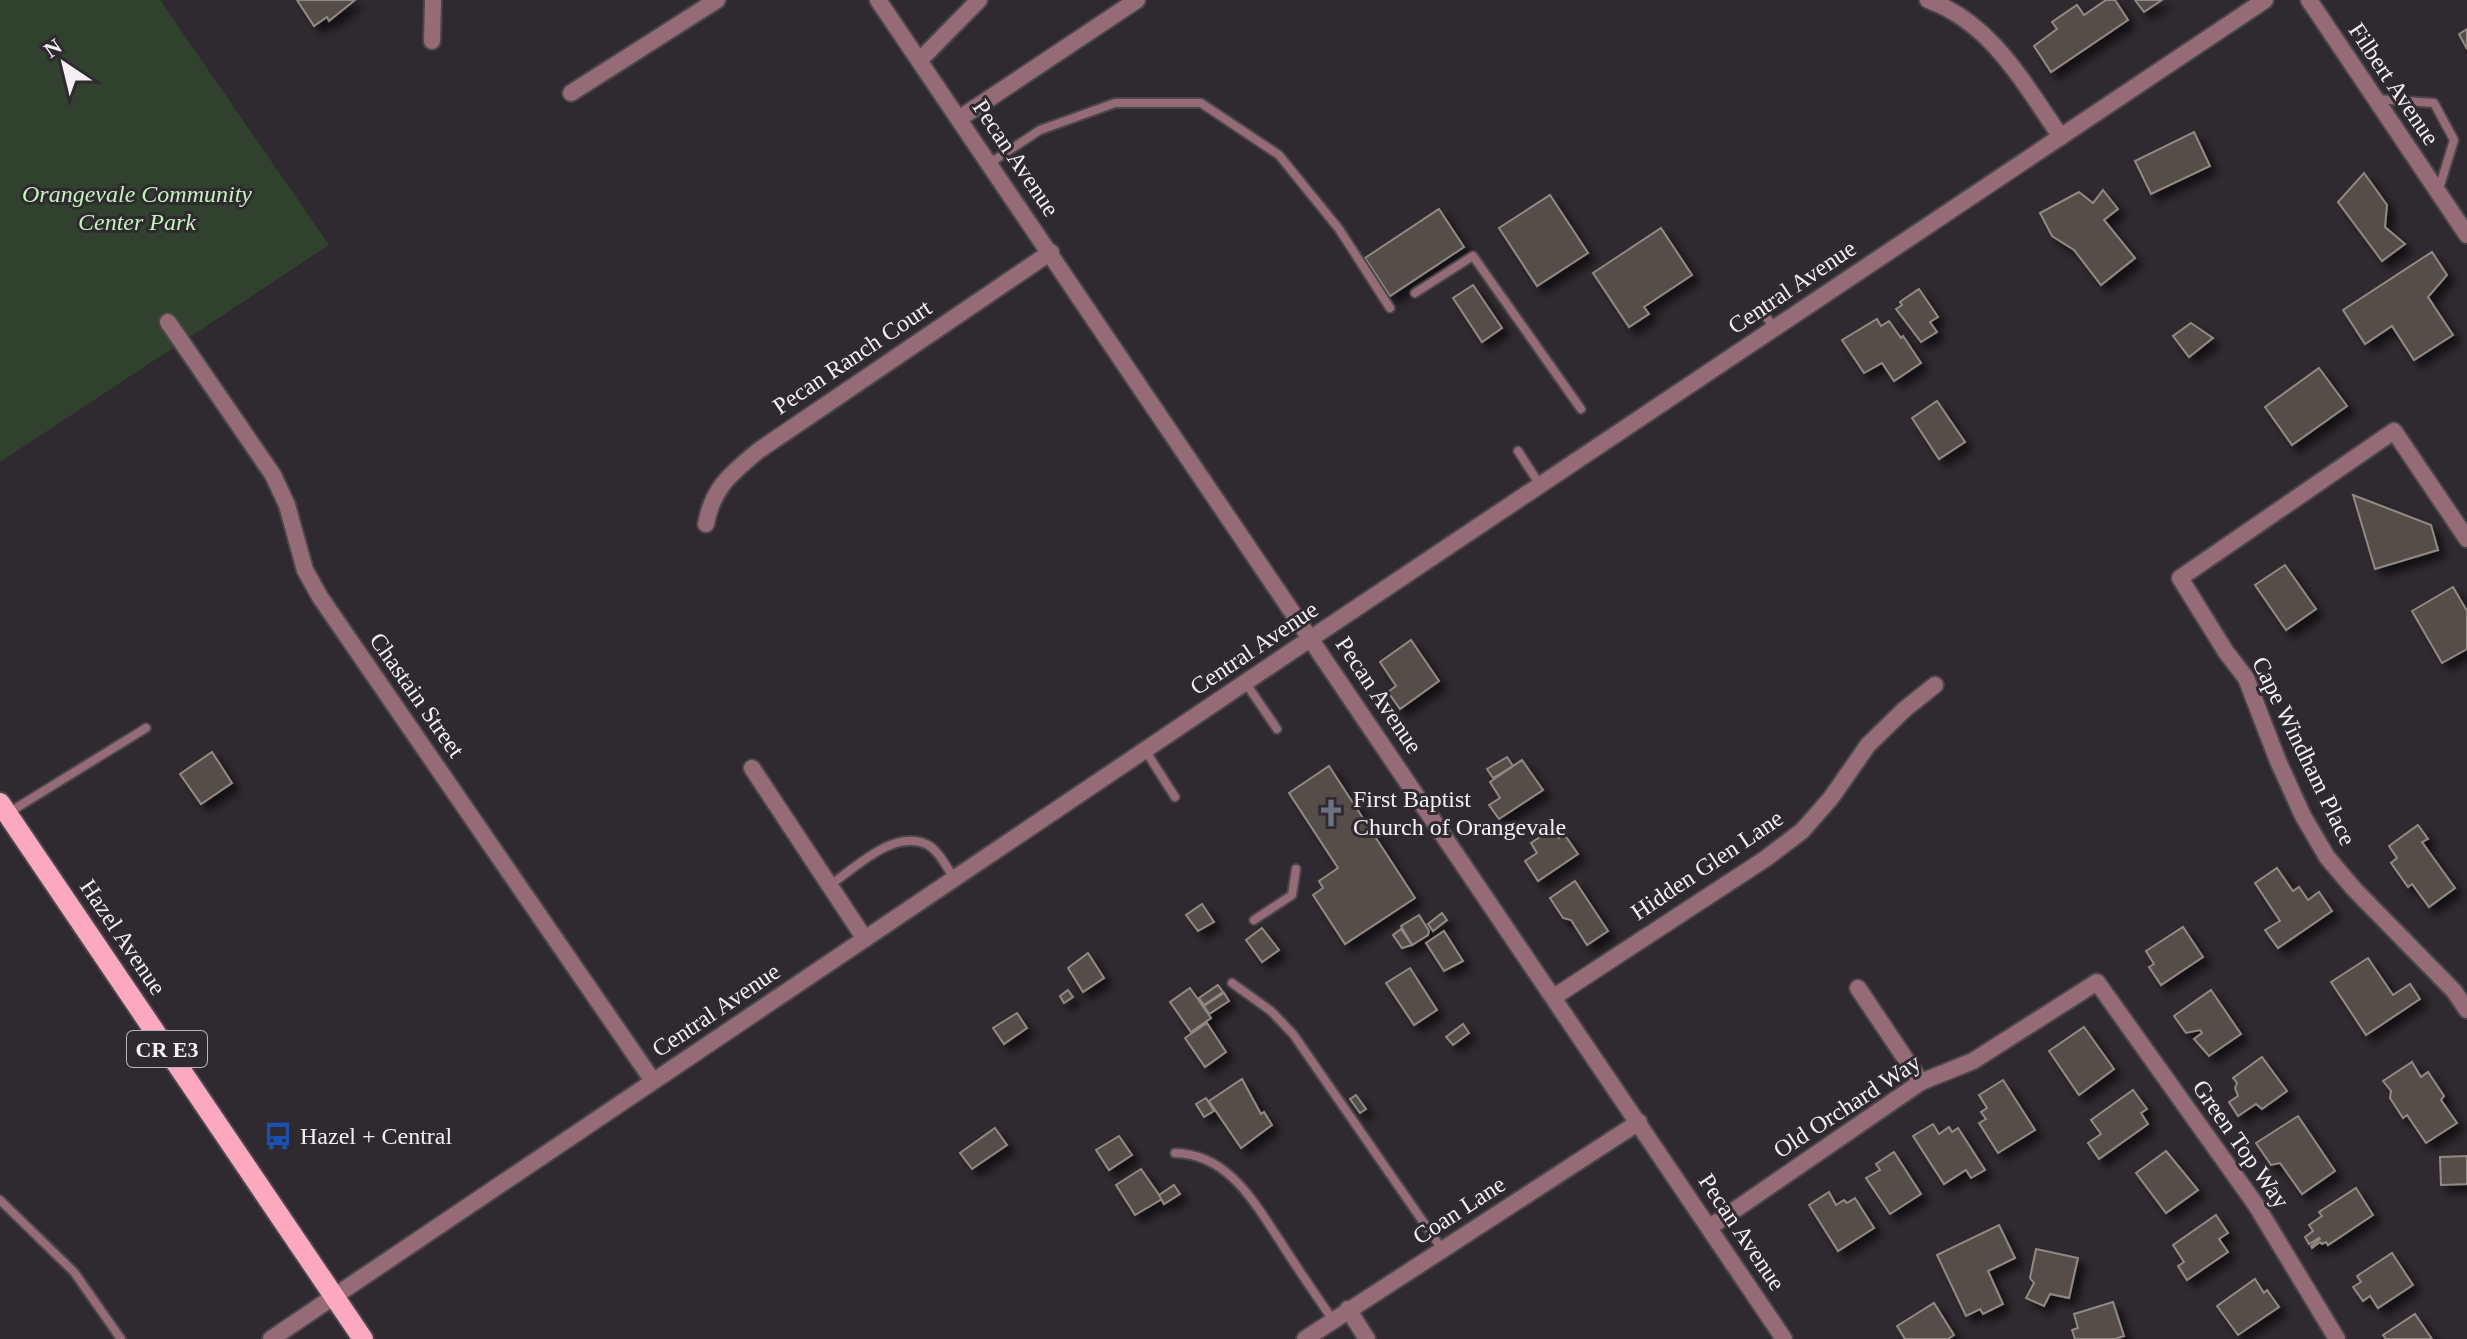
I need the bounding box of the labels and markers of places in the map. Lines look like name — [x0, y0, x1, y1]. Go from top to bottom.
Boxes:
place label: First Baptist Church of Orangevale — [1353, 786, 1566, 840]
church icon: First Baptist Church of Orangevale — [1316, 798, 1346, 828]
bus stop icon: Hazel + Central — [263, 1121, 293, 1151]
place label: Hazel + Central — [300, 1123, 452, 1149]

